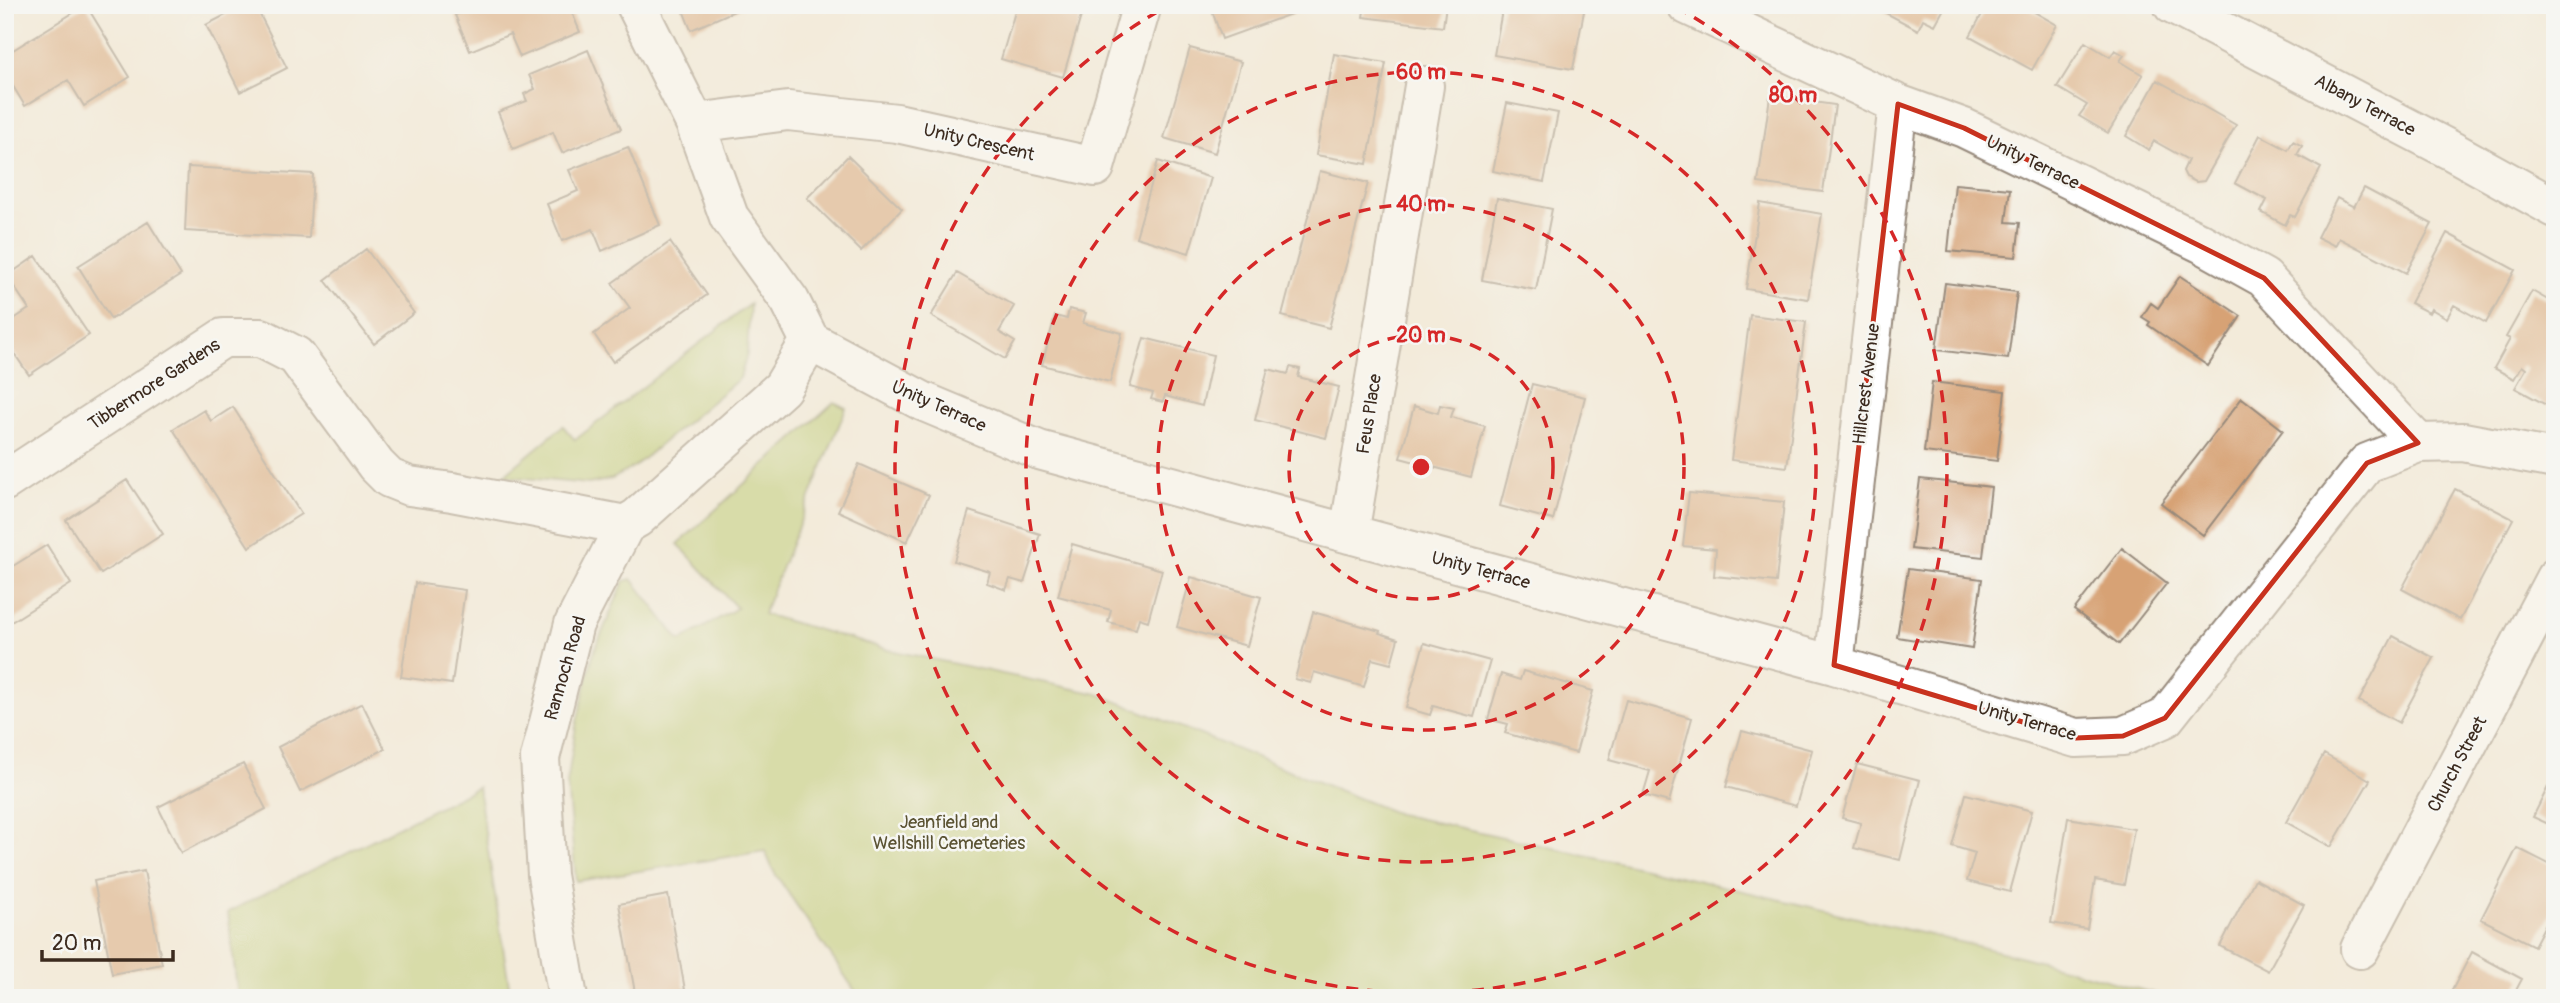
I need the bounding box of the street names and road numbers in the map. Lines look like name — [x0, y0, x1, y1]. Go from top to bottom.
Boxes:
street label: Albany Terrace — [2310, 69, 2419, 142]
street label: Unity Crescent — [921, 119, 1037, 167]
street label: Unity Terrace — [1982, 130, 2083, 195]
street label: Hillcrest Avenue — [1848, 322, 1885, 446]
street label: Tibbermore Gardens — [84, 333, 224, 436]
street label: Feus Place — [1352, 372, 1387, 456]
street label: Unity Terrace — [888, 375, 990, 438]
street label: Unity Terrace — [1429, 546, 1533, 595]
street label: Rannoch Road — [540, 613, 591, 723]
street label: Unity Terrace — [1975, 696, 2079, 747]
street label: Church Street — [2423, 712, 2493, 816]

